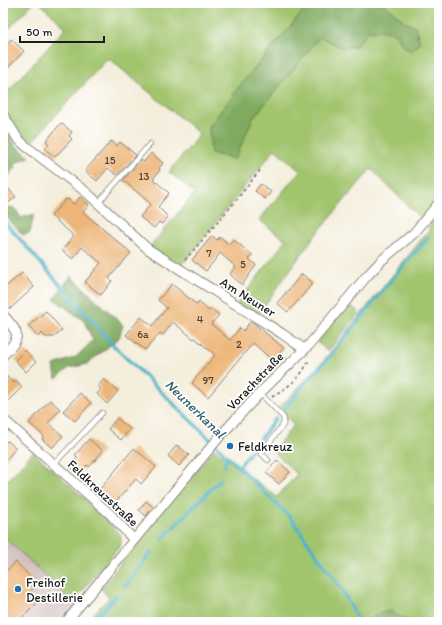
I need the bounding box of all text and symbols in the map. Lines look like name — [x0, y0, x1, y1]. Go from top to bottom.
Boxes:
scale bar — [20, 18, 104, 44]
text: 50 m — [26, 25, 52, 39]
house number: 15 — [105, 154, 116, 167]
house number: 13 — [138, 170, 150, 183]
house number: 7 — [206, 247, 212, 260]
house number: 5 — [240, 258, 246, 271]
street label: Am Neuner — [217, 274, 279, 320]
house number: 4 — [197, 313, 204, 326]
house number: 6a — [137, 328, 149, 341]
house number: 2 — [236, 338, 242, 351]
street label: Vorachstraße — [224, 349, 286, 413]
house number: 97 — [202, 374, 214, 387]
water label: Neunerkanal — [161, 376, 229, 443]
place label: Feldkreuz — [238, 439, 292, 454]
marker: Feldkreuz — [225, 441, 235, 451]
street label: Feldkreuzstraße — [65, 457, 141, 529]
place label: Freihof Destillerie — [26, 575, 83, 605]
marker: Freihof Destillerie — [13, 584, 23, 594]

